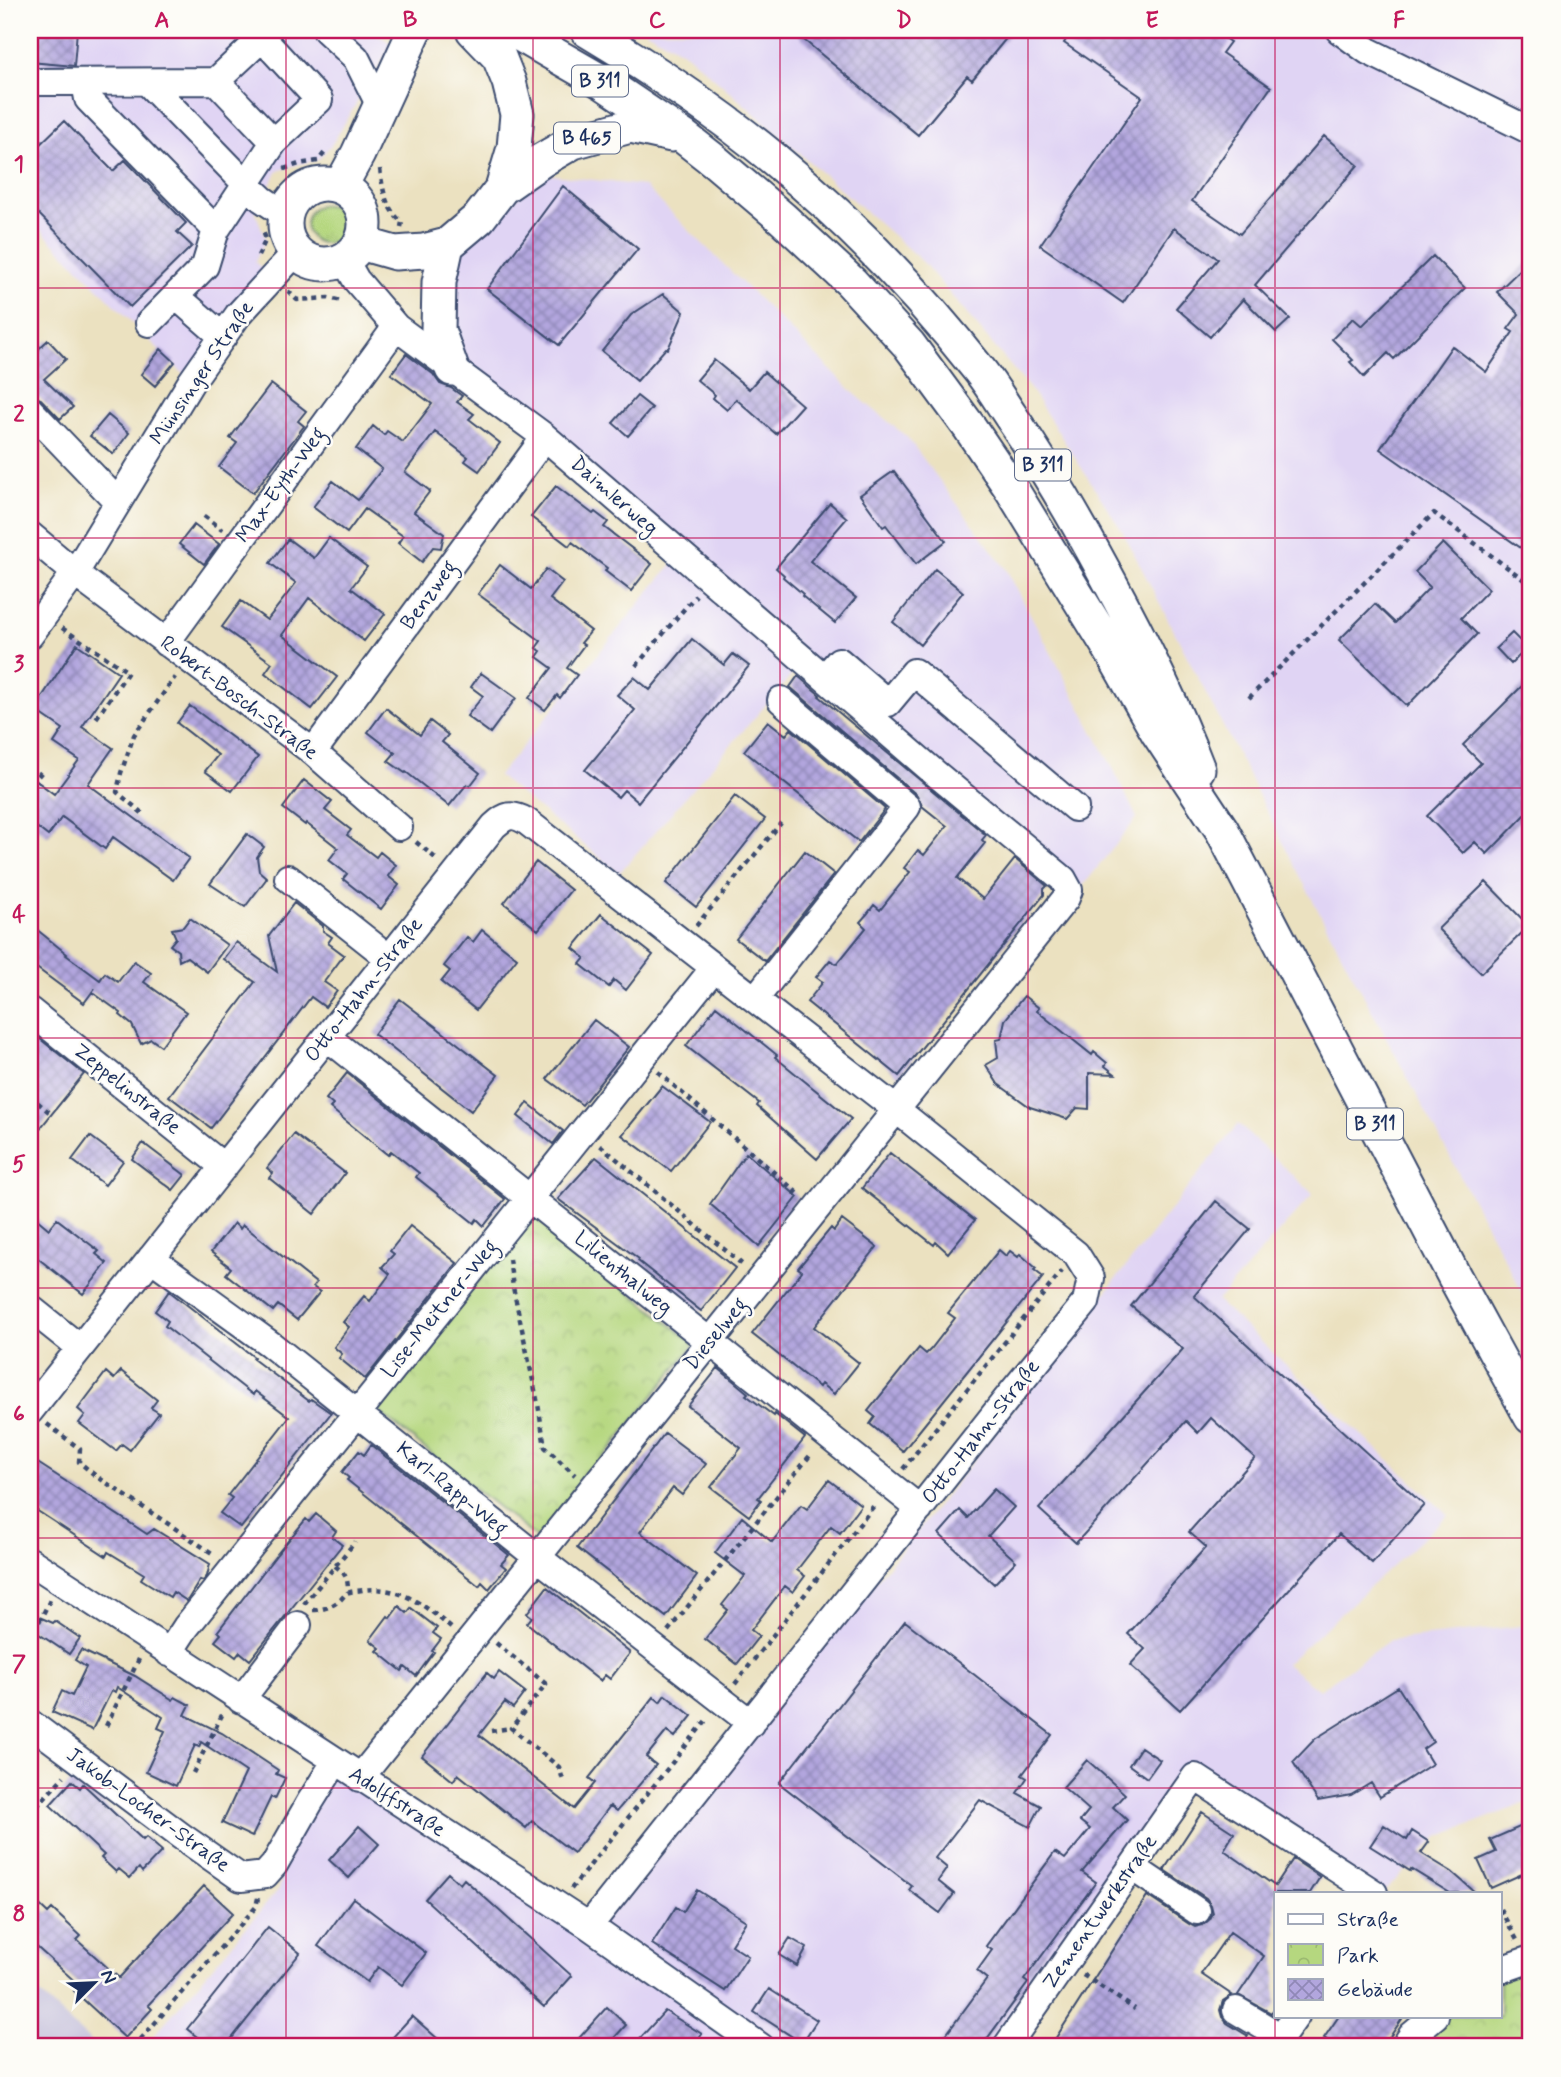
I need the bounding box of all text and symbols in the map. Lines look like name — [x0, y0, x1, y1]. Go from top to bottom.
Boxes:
text: A — [154, 6, 170, 36]
text: B — [403, 6, 418, 36]
text: C — [649, 6, 666, 36]
text: D — [896, 6, 912, 36]
text: E — [1145, 6, 1159, 36]
text: F — [1393, 6, 1405, 36]
road number: B 311 — [572, 66, 628, 96]
road number: B 465 — [554, 122, 620, 154]
text: 1 — [14, 150, 24, 180]
street label: Münsinger Straße — [143, 296, 261, 450]
text: 2 — [13, 400, 25, 430]
street label: Max-Eyth-Weg — [229, 421, 334, 550]
street label: Daimlerweg — [563, 450, 664, 543]
road number: B 311 — [1015, 450, 1071, 480]
street label: Benzweg — [394, 554, 465, 637]
street label: Robert-Bosch-Straße — [154, 629, 324, 767]
text: 3 — [14, 650, 25, 680]
text: 4 — [12, 900, 26, 930]
street label: Otto-Hahn-Straße — [299, 912, 429, 1068]
street label: Zeppelinstraße — [67, 1037, 187, 1141]
road number: B 311 — [1347, 1108, 1403, 1140]
text: 5 — [12, 1150, 26, 1180]
street label: Lilienthalweg — [567, 1225, 678, 1322]
street label: Lise-Meitner-Weg — [375, 1234, 506, 1386]
street label: Dieselweg — [678, 1291, 756, 1378]
street label: Otto-Hahn-Straße — [916, 1354, 1046, 1510]
text: 6 — [13, 1400, 25, 1430]
street label: Karl-Rapp-Weg — [389, 1435, 514, 1544]
text: 7 — [12, 1650, 26, 1680]
street label: Jakob-Locher-Straße — [60, 1741, 236, 1879]
street label: Adolffstraße — [343, 1760, 451, 1844]
street label: Zementwerkstraße — [1036, 1829, 1164, 1995]
legend — [1274, 1892, 1502, 2018]
text: 8 — [13, 1900, 25, 1930]
text: Straße — [1337, 1906, 1399, 1934]
text: Park — [1337, 1942, 1379, 1970]
north arrow — [60, 1948, 130, 2018]
text: N — [94, 1966, 122, 1988]
text: Gebäude — [1337, 1976, 1413, 2004]

